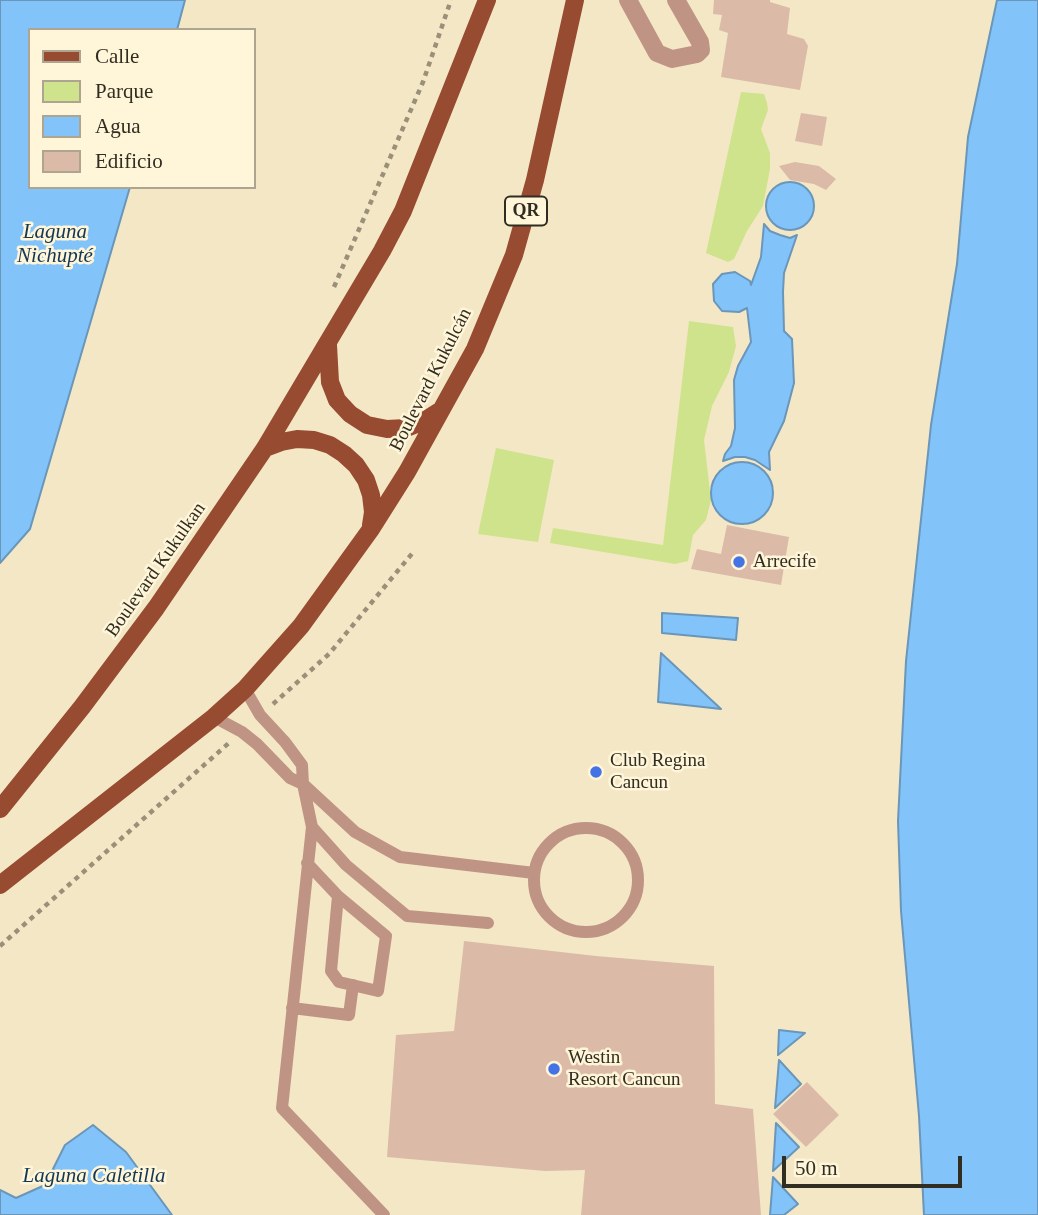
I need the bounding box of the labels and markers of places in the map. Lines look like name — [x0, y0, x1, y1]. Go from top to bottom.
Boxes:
place label: Arrecife — [753, 551, 816, 573]
marker: Arrecife — [731, 554, 747, 570]
place label: Club Regina Cancun — [610, 750, 706, 794]
marker: Club Regina Cancun — [588, 764, 604, 780]
place label: Westin Resort Cancun — [568, 1047, 680, 1091]
marker: Westin Resort Cancun — [546, 1061, 562, 1077]

